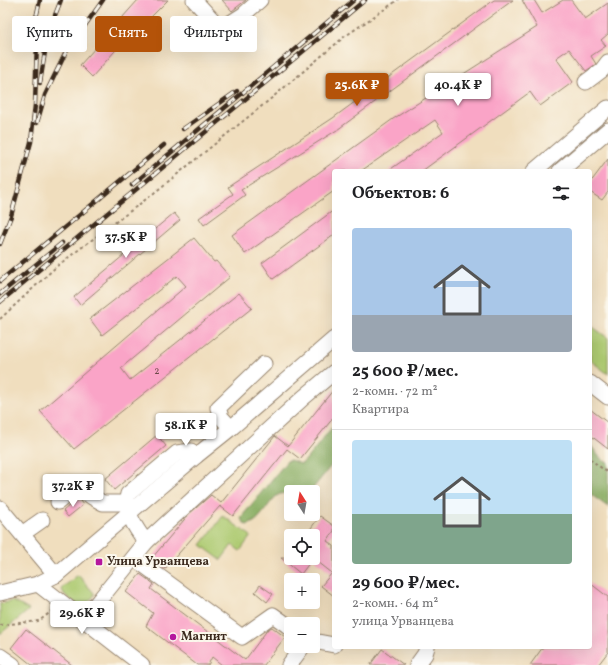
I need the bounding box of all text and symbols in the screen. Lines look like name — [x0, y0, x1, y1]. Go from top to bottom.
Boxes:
chip: Купить — [12, 16, 87, 52]
chip: Снять — [95, 16, 162, 52]
chip: Фильтры — [170, 16, 257, 52]
pin: 25.6K ₽ — [320, 73, 394, 107]
pin: 40.4K ₽ — [421, 73, 495, 107]
text: 25.6K ₽ — [335, 77, 379, 95]
text: 40.4K ₽ — [434, 77, 482, 95]
text: Объектов: 6 — [352, 182, 449, 205]
icon: filters — [550, 182, 572, 204]
pin: 37.5K ₽ — [89, 225, 163, 259]
text: 37.5K ₽ — [105, 229, 147, 247]
icon: home — [426, 254, 498, 326]
text: 25 600 ₽/мес. — [352, 360, 459, 383]
house number: 2 — [154, 364, 160, 378]
text: 2-комн. · 72 m² — [352, 383, 437, 401]
text: Квартира — [352, 401, 409, 419]
pin: 58.1K ₽ — [149, 413, 223, 447]
text: 58.1K ₽ — [165, 417, 207, 435]
icon: home — [426, 466, 498, 538]
pin: 37.2K ₽ — [36, 474, 110, 508]
text: 37.2K ₽ — [52, 478, 94, 496]
north arrow — [284, 485, 320, 521]
map controls — [284, 485, 320, 653]
button: locate — [284, 529, 320, 565]
place label: Улица Урванцева — [107, 554, 209, 570]
marker: Улица Урванцева — [94, 557, 104, 567]
text: 29 600 ₽/мес. — [352, 572, 460, 595]
button: + — [284, 573, 320, 609]
text: 2-комн. · 64 m² — [352, 595, 438, 613]
pin: 29.6K ₽ — [45, 601, 119, 635]
text: 29.6K ₽ — [59, 605, 105, 623]
text: улица Урванцева — [352, 613, 454, 631]
button: − — [284, 617, 320, 653]
place label: Магнит — [181, 629, 227, 645]
marker: Магнит — [168, 632, 178, 642]

